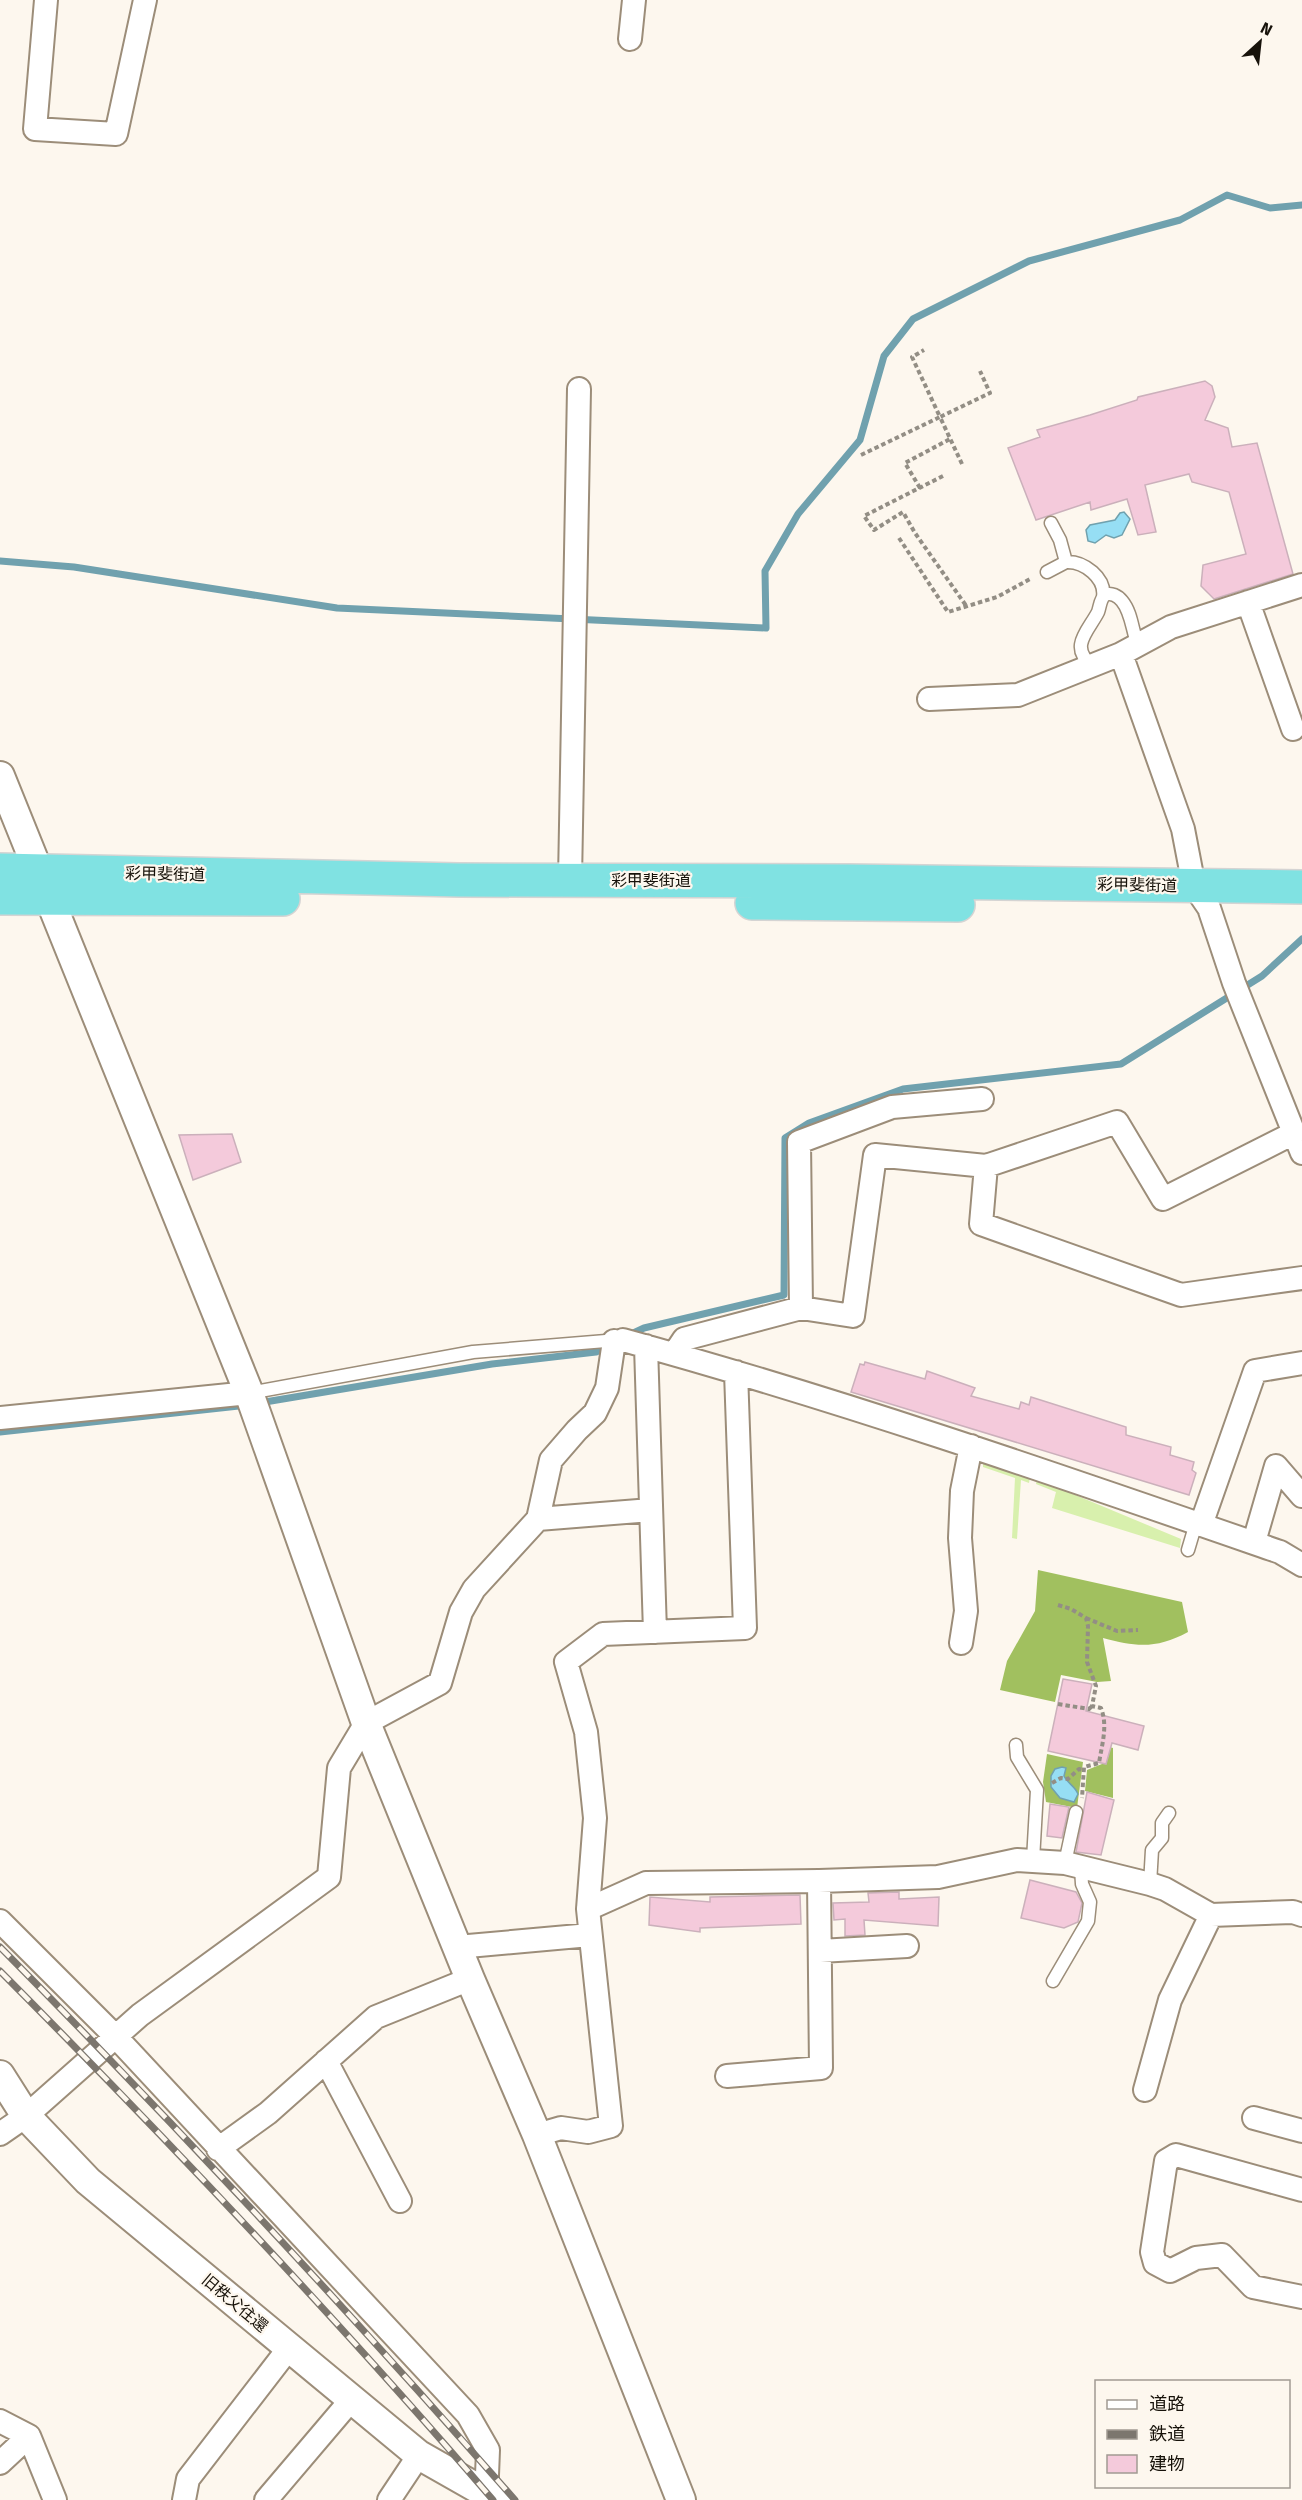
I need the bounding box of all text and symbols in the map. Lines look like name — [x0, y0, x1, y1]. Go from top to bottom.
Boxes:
north arrow — [1230, 12, 1290, 72]
text: N — [1258, 18, 1276, 40]
street label: 彩甲斐街道 — [125, 864, 205, 884]
street label: 彩甲斐街道 — [611, 871, 691, 890]
street label: 彩甲斐街道 — [1097, 875, 1177, 895]
street label: 旧秩父往還 — [198, 2270, 272, 2336]
legend — [1095, 2380, 1290, 2488]
text: 道路 — [1149, 2393, 1185, 2415]
text: 鉄道 — [1149, 2423, 1185, 2445]
text: 建物 — [1149, 2453, 1185, 2475]

